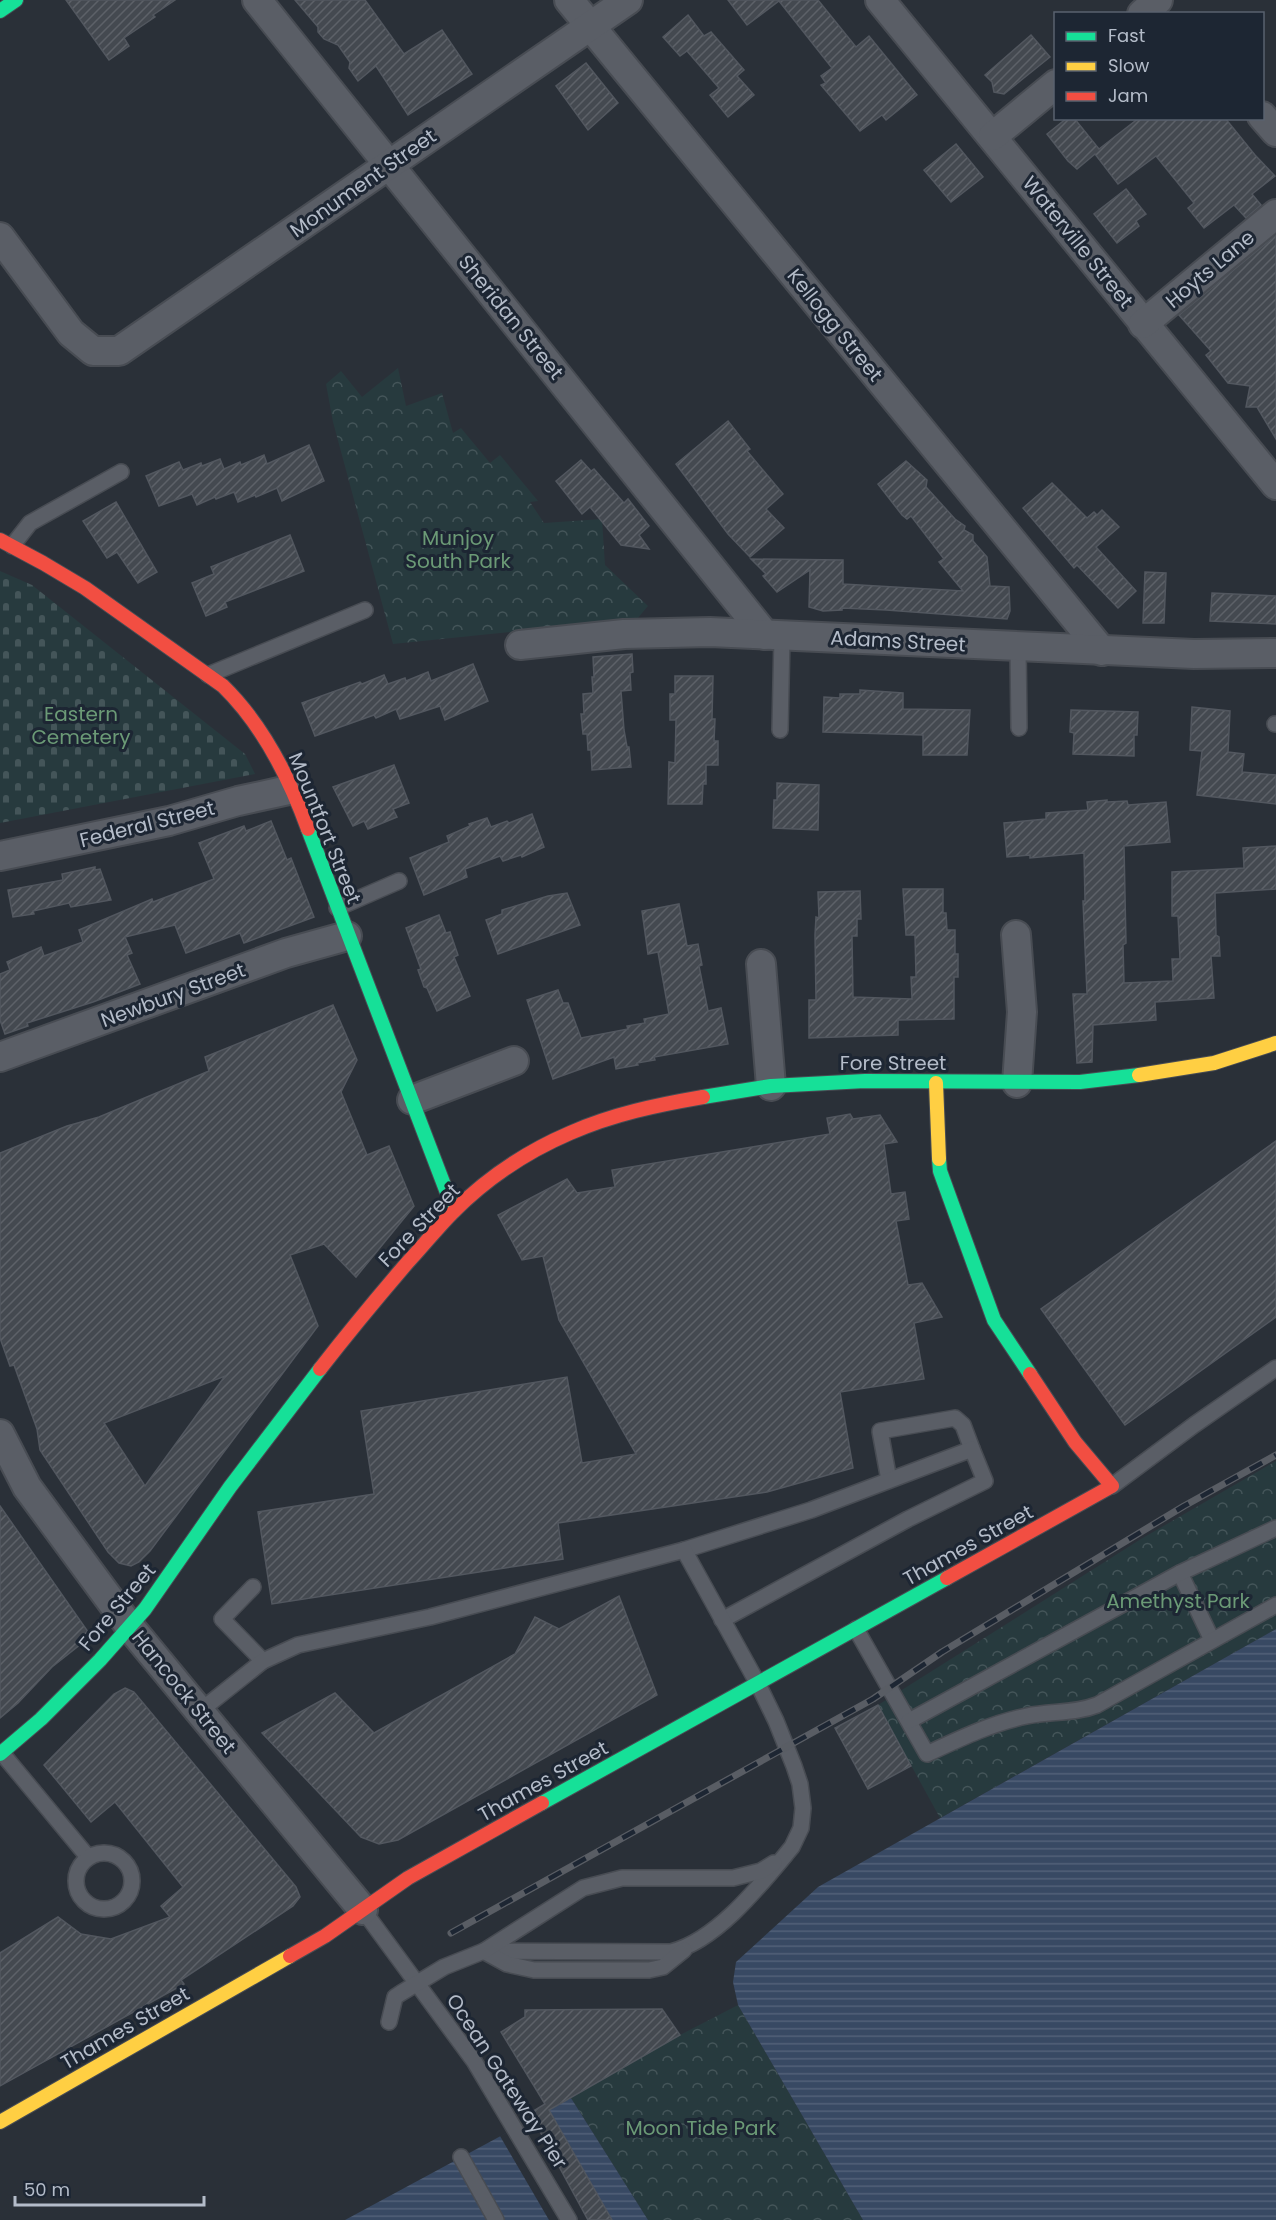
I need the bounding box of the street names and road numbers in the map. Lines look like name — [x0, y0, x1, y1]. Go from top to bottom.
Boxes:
street label: Monument Street — [284, 122, 442, 244]
street label: Waterville Street — [1016, 170, 1140, 314]
street label: Hoyts Lane — [1160, 223, 1260, 315]
street label: Sheridan Street — [452, 249, 570, 385]
street label: Kellogg Street — [781, 263, 889, 387]
street label: Adams Street — [830, 623, 966, 659]
street label: Mountfort Street — [282, 748, 368, 908]
street label: Federal Street — [77, 794, 217, 854]
street label: Newbury Street — [97, 956, 249, 1034]
street label: Fore Street — [840, 1049, 946, 1077]
street label: Fore Street — [372, 1177, 466, 1273]
street label: Thames Street — [898, 1498, 1038, 1592]
street label: Fore Street — [72, 1557, 162, 1657]
street label: Hancock Street — [125, 1624, 243, 1760]
street label: Thames Street — [473, 1734, 613, 1828]
street label: Thames Street — [55, 1980, 195, 2076]
street label: Ocean Gateway Pier — [440, 1988, 574, 2174]

